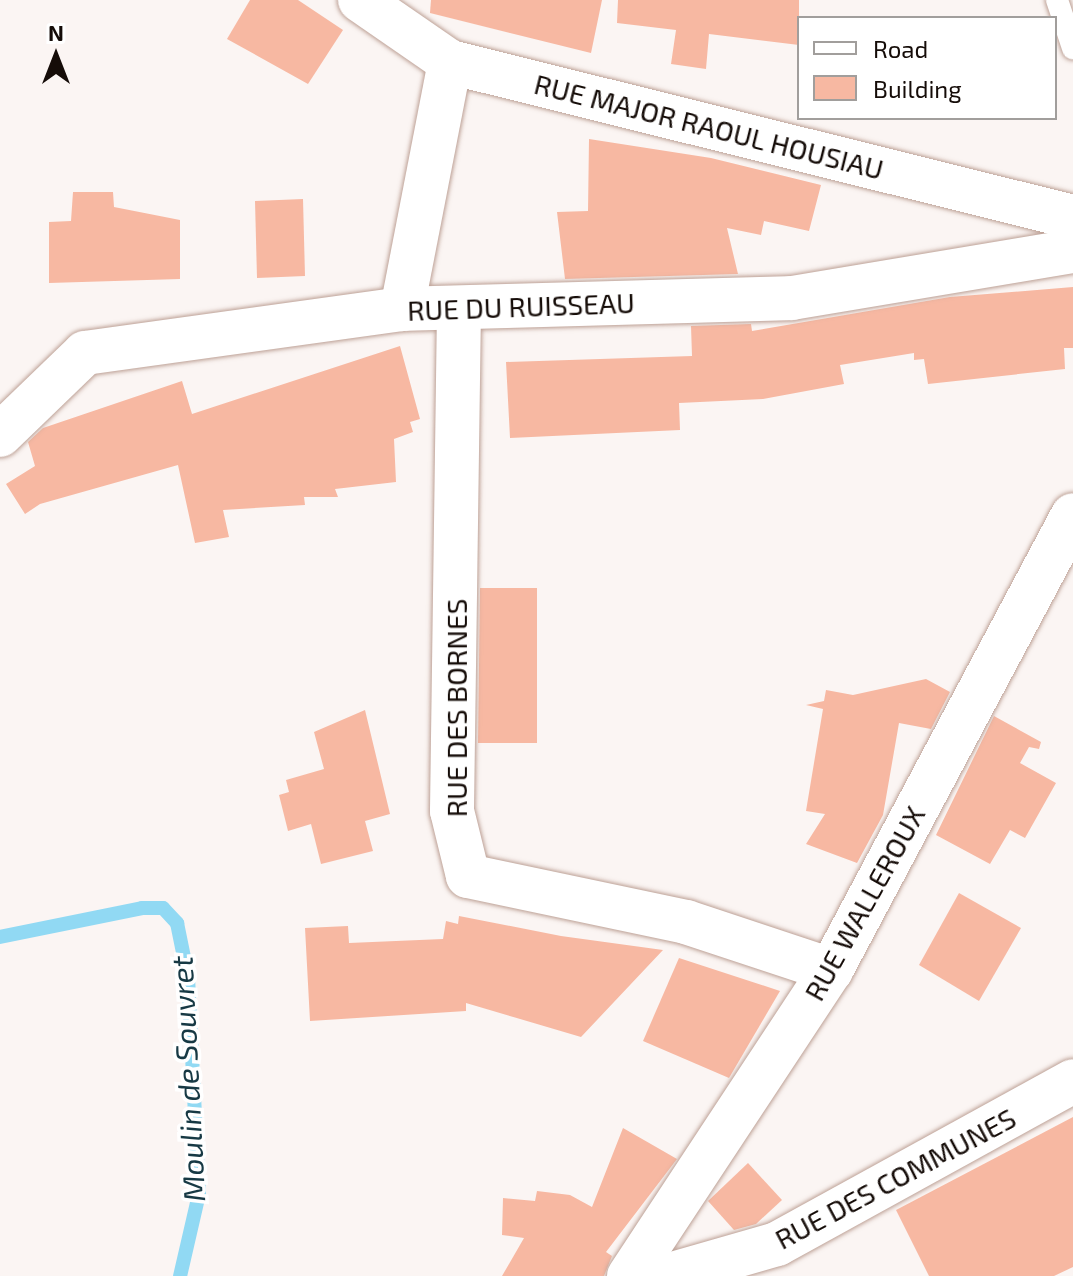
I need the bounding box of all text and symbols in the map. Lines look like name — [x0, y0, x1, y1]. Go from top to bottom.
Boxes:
north arrow — [16, 16, 96, 96]
legend — [797, 16, 1057, 120]
text: N — [48, 19, 64, 45]
text: Road — [873, 34, 928, 63]
street label: RUE MAJOR RAOUL HOUSIAU — [531, 66, 887, 186]
text: Building — [873, 74, 962, 103]
street label: RUE DU RUISSEAU — [407, 285, 635, 327]
street label: RUE DES BORNES — [439, 599, 473, 817]
street label: RUE WALLEROUX — [797, 800, 931, 1006]
water label: Moulin de Souvret — [163, 955, 211, 1203]
street label: RUE DES COMMUNES — [769, 1100, 1021, 1256]

